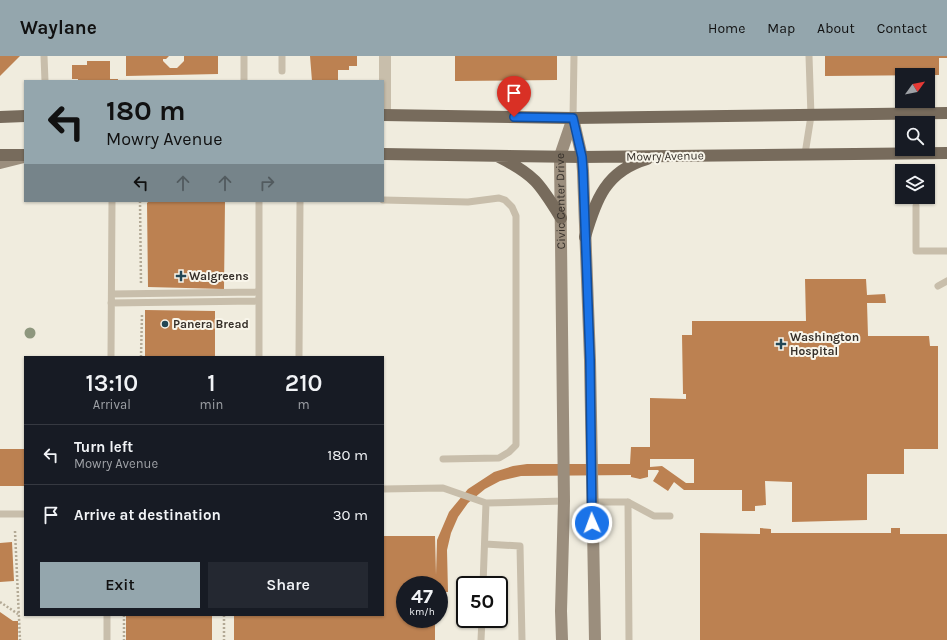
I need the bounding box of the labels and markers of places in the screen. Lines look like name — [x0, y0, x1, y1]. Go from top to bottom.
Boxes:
pin — [497, 76, 531, 117]
place label: Walgreens — [189, 269, 249, 283]
marker: Walgreens — [176, 271, 186, 281]
place label: Panera Bread — [173, 317, 249, 331]
marker: Panera Bread — [160, 319, 170, 329]
place label: Washington Hospital — [790, 330, 859, 358]
marker: Washington Hospital — [775, 338, 787, 350]

